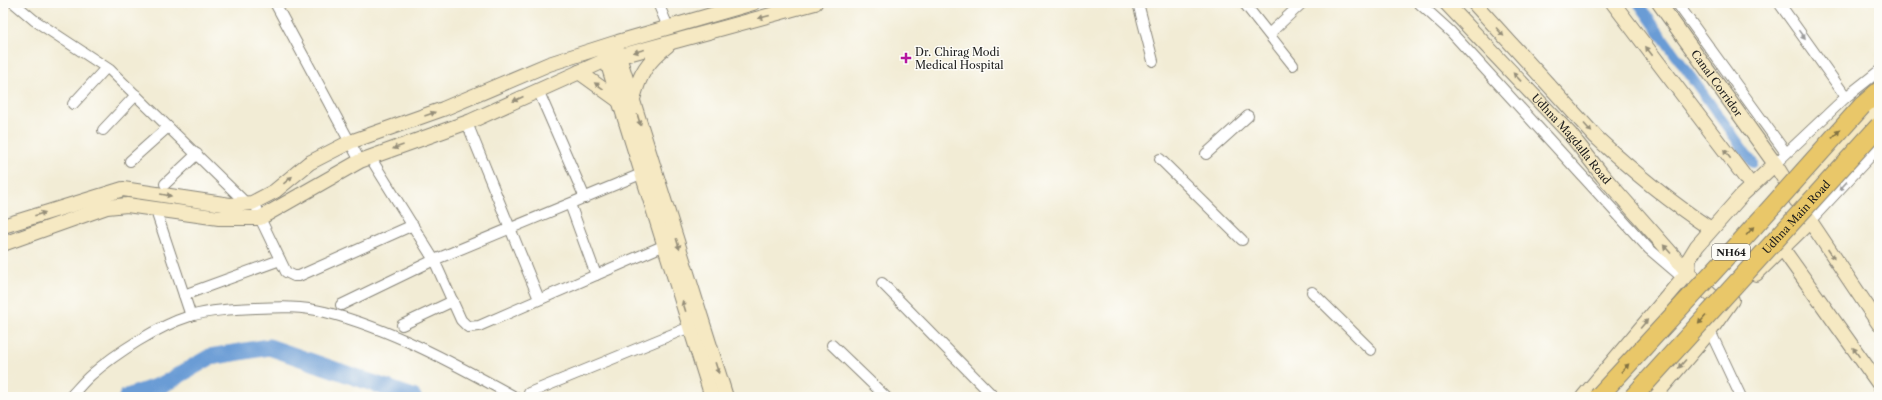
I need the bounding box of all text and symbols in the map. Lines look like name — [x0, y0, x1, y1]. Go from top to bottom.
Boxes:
one-way arrow — [758, 14, 770, 20]
one-way arrow — [1495, 27, 1505, 37]
one-way arrow — [1798, 30, 1806, 40]
place label: Dr. Chirag Modi Medical Hospital — [915, 45, 1004, 72]
one-way arrow — [1645, 45, 1653, 56]
street label: Canal Corridor — [1688, 47, 1746, 120]
one-way arrow — [632, 48, 645, 54]
marker: Dr. Chirag Modi Medical Hospital — [900, 52, 912, 64]
one-way arrow — [1512, 72, 1522, 82]
one-way arrow — [593, 82, 604, 90]
street label: Udhna Magdalla Road — [1529, 91, 1614, 187]
one-way arrow — [512, 97, 524, 103]
one-way arrow — [424, 111, 436, 117]
one-way arrow — [636, 114, 642, 126]
one-way arrow — [1583, 123, 1592, 133]
one-way arrow — [1832, 129, 1841, 139]
one-way arrow — [391, 145, 403, 151]
one-way arrow — [1723, 149, 1732, 160]
one-way arrow — [282, 176, 293, 185]
street label: Udhna Main Road — [1759, 177, 1833, 257]
one-way arrow — [1838, 181, 1848, 191]
one-way arrow — [160, 192, 172, 198]
one-way arrow — [34, 211, 46, 217]
one-way arrow — [1745, 226, 1755, 236]
one-way arrow — [675, 238, 681, 250]
one-way arrow — [1663, 243, 1672, 254]
road number: NH64 — [1712, 244, 1750, 260]
one-way arrow — [1827, 248, 1835, 259]
one-way arrow — [681, 300, 687, 312]
one-way arrow — [1698, 316, 1707, 325]
one-way arrow — [1639, 319, 1648, 330]
one-way arrow — [1852, 347, 1860, 358]
one-way arrow — [1678, 359, 1687, 369]
one-way arrow — [714, 362, 720, 374]
one-way arrow — [1620, 363, 1629, 373]

